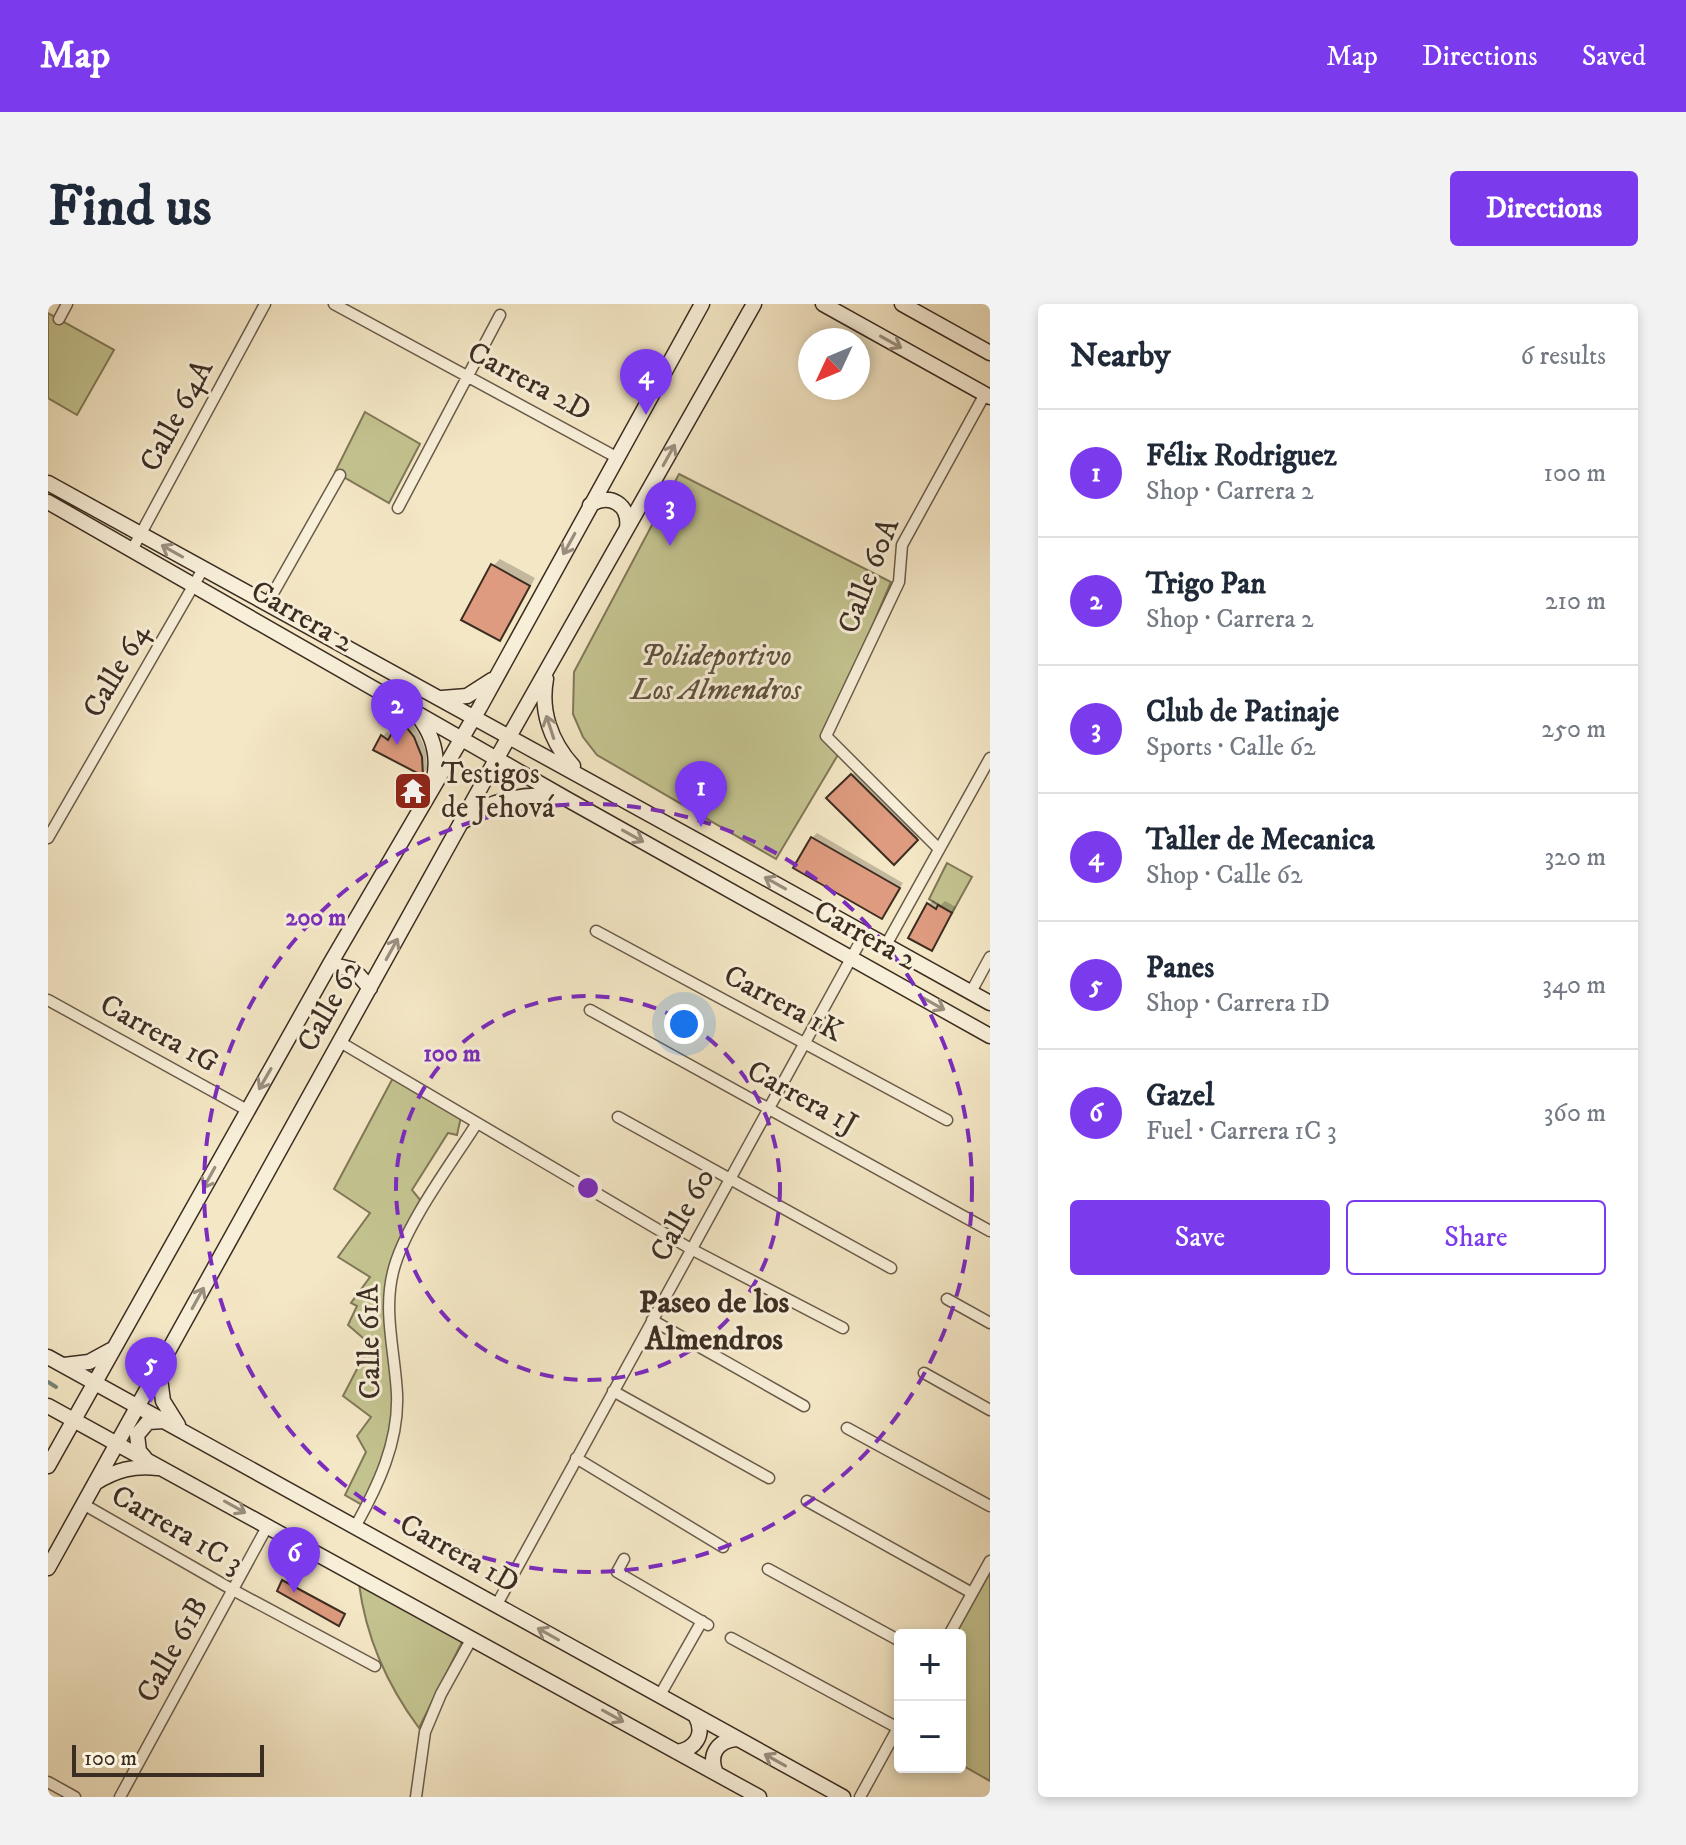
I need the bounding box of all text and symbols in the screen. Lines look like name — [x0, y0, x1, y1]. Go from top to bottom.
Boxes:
text: Map — [40, 32, 110, 80]
text: Map — [1326, 39, 1378, 74]
text: Directions — [1422, 39, 1538, 74]
text: Saved — [1582, 39, 1646, 74]
button: Directions — [1450, 171, 1638, 246]
text: Find us — [48, 173, 212, 243]
north arrow — [798, 328, 870, 400]
street label: Carrera 2D — [461, 334, 597, 430]
one-way arrow — [878, 335, 902, 350]
text: Nearby — [1070, 335, 1171, 377]
text: 6 results — [1520, 340, 1606, 373]
pin: 4 — [620, 349, 672, 415]
street label: Calle 64A — [132, 353, 222, 478]
text: Félix Rodriguez — [1146, 438, 1337, 475]
one-way arrow — [661, 444, 677, 467]
text: 1 — [1091, 457, 1101, 490]
text: 100 m — [1543, 457, 1606, 490]
text: Shop · Carrera 2 — [1146, 475, 1314, 508]
pin: 3 — [644, 480, 696, 546]
street label: Calle 60A — [830, 512, 908, 639]
one-way arrow — [561, 531, 576, 555]
one-way arrow — [161, 543, 184, 559]
text: Trigo Pan — [1146, 566, 1266, 603]
street label: Carrera 2 — [244, 573, 360, 661]
text: 2 — [1090, 585, 1102, 618]
text: 210 m — [1545, 585, 1606, 618]
text: Shop · Carrera 2 — [1146, 603, 1314, 636]
street label: Calle 64 — [75, 617, 159, 725]
park label: Polideportivo Los Almendros — [629, 638, 802, 709]
pin: 2 — [371, 679, 423, 745]
text: Club de Patinaje — [1146, 694, 1339, 731]
text: 3 — [1091, 713, 1101, 746]
text: 250 m — [1541, 713, 1606, 746]
one-way arrow — [542, 714, 557, 739]
text: Sports · Calle 62 — [1146, 731, 1316, 764]
place label: Testigos de Jehová — [441, 756, 555, 827]
pin: 1 — [675, 761, 727, 827]
temple icon: Testigos de Jehová — [392, 770, 434, 812]
text: Taller de Mecanica — [1146, 822, 1375, 859]
one-way arrow — [621, 829, 644, 845]
text: 4 — [1089, 841, 1103, 874]
text: 320 m — [1544, 841, 1606, 874]
text: Shop · Calle 62 — [1146, 859, 1303, 892]
one-way arrow — [764, 874, 787, 890]
street label: Carrera 2 — [807, 893, 923, 980]
text: 200 m — [286, 903, 346, 933]
one-way arrow — [385, 937, 400, 961]
text: Panes — [1146, 950, 1214, 987]
street label: Calle 62 — [290, 953, 371, 1059]
street label: Carrera 1K — [717, 957, 849, 1051]
text: 5 — [1090, 969, 1102, 1002]
text: 340 m — [1542, 969, 1606, 1002]
street label: Carrera 1G — [93, 986, 225, 1082]
text: Shop · Carrera 1D — [1146, 987, 1330, 1020]
one-way arrow — [921, 997, 945, 1012]
your location — [664, 1004, 704, 1044]
text: 100 m — [423, 1039, 481, 1069]
street label: Carrera 1J — [740, 1053, 864, 1143]
one-way arrow — [257, 1067, 273, 1090]
text: Gazel — [1146, 1078, 1214, 1115]
text: 6 — [1089, 1097, 1103, 1130]
text: 360 m — [1544, 1097, 1606, 1130]
text: Fuel · Carrera 1C 3 — [1146, 1115, 1337, 1148]
street label: Calle 60 — [642, 1162, 724, 1268]
one-way arrow — [201, 1166, 217, 1189]
centre of rings — [574, 1174, 602, 1202]
button: Save — [1070, 1200, 1330, 1275]
button: Share — [1346, 1200, 1606, 1275]
street label: Calle 61A — [350, 1283, 390, 1400]
district label: Paseo de los Almendros — [639, 1283, 789, 1360]
one-way arrow — [190, 1287, 206, 1310]
pin: 5 — [125, 1337, 177, 1403]
street label: Carrera 1C 3 — [104, 1477, 250, 1583]
one-way arrow — [223, 1499, 246, 1515]
street label: Carrera 1D — [393, 1506, 525, 1602]
pin: 6 — [268, 1527, 320, 1593]
street label: Calle 61B — [129, 1591, 217, 1709]
one-way arrow — [536, 1626, 560, 1641]
map controls — [894, 1629, 966, 1773]
button: + — [894, 1629, 966, 1701]
button: − — [894, 1701, 966, 1773]
one-way arrow — [601, 1709, 625, 1725]
scale bar — [72, 1741, 264, 1777]
text: 100 m — [84, 1745, 137, 1772]
one-way arrow — [764, 1751, 787, 1767]

